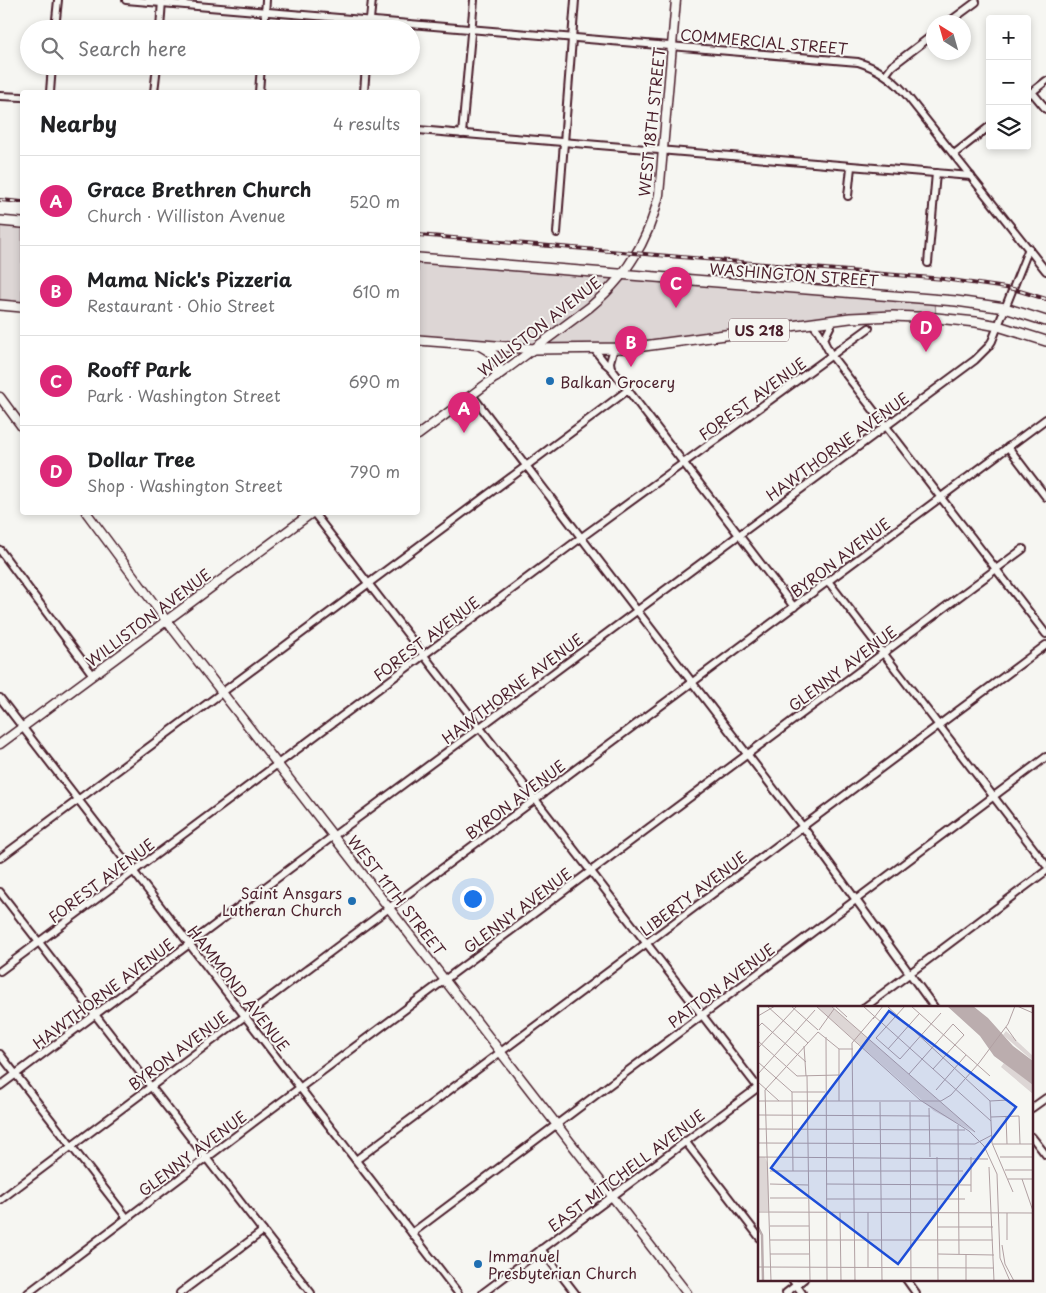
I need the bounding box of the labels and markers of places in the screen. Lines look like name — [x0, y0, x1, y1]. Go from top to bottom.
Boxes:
pin: C — [660, 267, 692, 308]
pin: D — [910, 311, 942, 352]
pin: B — [615, 326, 647, 367]
place label: Balkan Grocery — [560, 370, 675, 393]
marker: Balkan Grocery — [544, 375, 556, 387]
pin: A — [448, 392, 480, 433]
place label: Saint Ansgars Lutheran Church — [222, 881, 342, 921]
marker: Saint Ansgars Lutheran Church — [346, 895, 358, 907]
place label: Immanuel Presbyterian Church — [488, 1244, 637, 1284]
marker: Immanuel Presbyterian Church — [472, 1258, 484, 1270]

